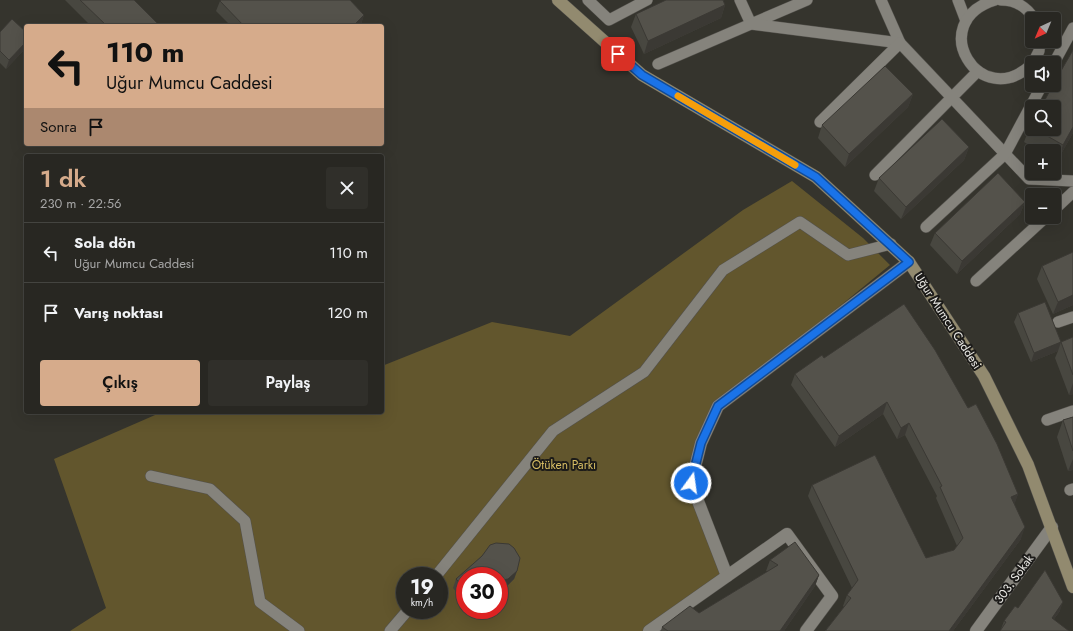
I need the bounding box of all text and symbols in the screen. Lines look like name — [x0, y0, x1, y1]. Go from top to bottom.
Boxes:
north arrow — [1025, 12, 1061, 48]
map controls — [1025, 12, 1061, 224]
text: 110 m — [106, 32, 184, 73]
pin — [601, 37, 635, 71]
icon: left — [40, 40, 92, 92]
icon: arrive — [607, 43, 629, 65]
button: sound — [1025, 56, 1061, 92]
text: Uğur Mumcu Caddesi — [106, 70, 273, 96]
button: search — [1025, 100, 1061, 136]
text: Sonra — [40, 116, 77, 138]
icon: arrive — [85, 116, 107, 138]
button: + — [1025, 144, 1061, 180]
text: 1 dk — [40, 161, 86, 196]
button: close — [326, 167, 368, 209]
button: − — [1025, 188, 1061, 224]
text: 230 m · 22:56 — [40, 194, 122, 213]
text: Sola dön — [74, 232, 136, 254]
icon: left — [40, 242, 62, 264]
text: 110 m — [329, 242, 368, 264]
text: Uğur Mumcu Caddesi — [74, 254, 194, 273]
street label: Uğur Mumcu Caddesi — [910, 269, 986, 373]
icon: arrive — [40, 302, 62, 324]
text: Varış noktası — [74, 302, 163, 324]
text: 120 m — [328, 302, 368, 324]
button: Çıkış — [40, 360, 200, 406]
button: Paylaş — [208, 360, 368, 406]
park label: Ötüken Parkı — [532, 456, 596, 474]
position arrow — [670, 462, 712, 504]
street label: 303. Sokak — [990, 550, 1038, 607]
speed limit sign: 30 — [456, 567, 508, 619]
text: 19 — [410, 573, 434, 602]
text: km/h — [411, 595, 433, 610]

